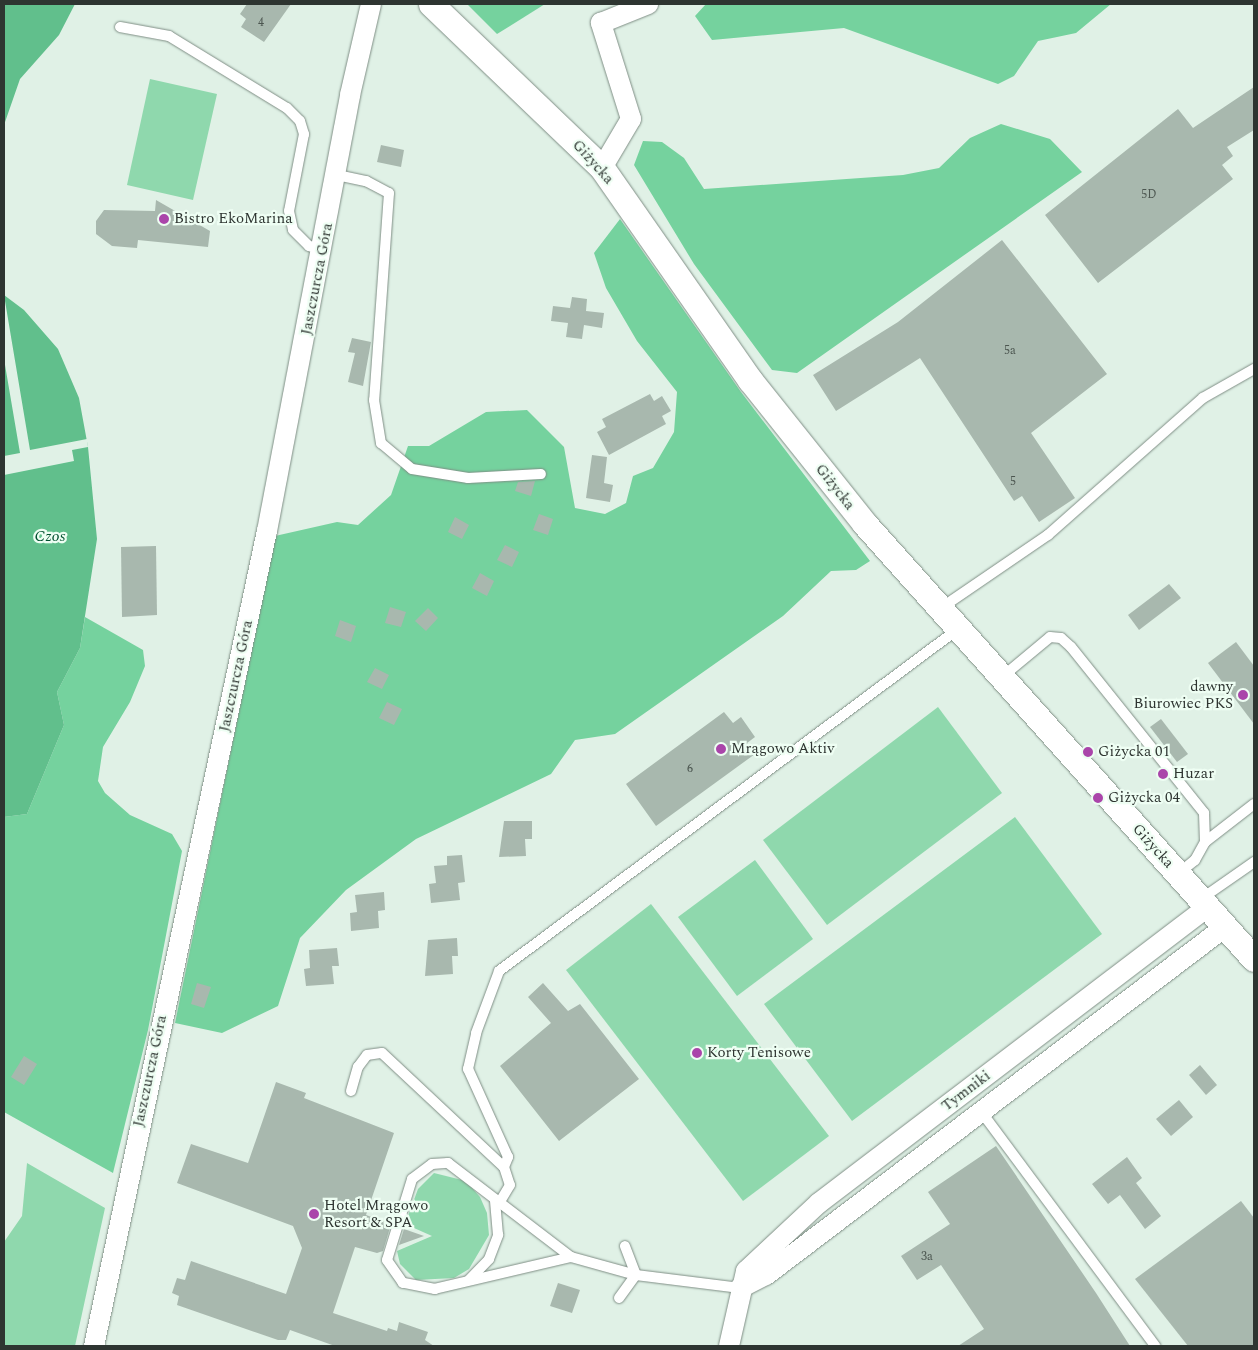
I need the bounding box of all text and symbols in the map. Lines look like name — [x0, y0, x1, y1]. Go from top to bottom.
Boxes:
house number: 4 — [258, 16, 264, 30]
street label: Giżycka — [568, 136, 618, 188]
house number: 5D — [1141, 188, 1157, 202]
place label: Bistro EkoMarina — [174, 210, 292, 228]
marker: Bistro EkoMarina — [158, 213, 170, 225]
street label: Jaszczurcza Góra — [297, 222, 337, 336]
house number: 5a — [1004, 344, 1016, 358]
street label: Giżycka — [811, 460, 859, 514]
house number: 5 — [1010, 475, 1016, 489]
water label: Czos — [35, 526, 65, 546]
street label: Jaszczurcza Góra — [215, 619, 257, 733]
place label: dawny Biurowiec PKS — [1134, 677, 1233, 712]
marker: dawny Biurowiec PKS — [1237, 689, 1249, 701]
place label: Mrągowo Aktiv — [731, 740, 834, 758]
marker: Mrągowo Aktiv — [715, 743, 727, 755]
place label: Giżycka 01 — [1098, 743, 1170, 761]
marker: Giżycka 01 — [1082, 746, 1094, 758]
house number: 6 — [687, 762, 693, 776]
place label: Huzar — [1173, 765, 1214, 783]
marker: Huzar — [1157, 768, 1169, 780]
place label: Giżycka 04 — [1108, 789, 1180, 807]
marker: Giżycka 04 — [1092, 792, 1104, 804]
street label: Giżycka — [1128, 820, 1178, 872]
street label: Jaszczurcza Góra — [129, 1014, 171, 1128]
place label: Korty Tenisowe — [707, 1044, 811, 1062]
marker: Korty Tenisowe — [691, 1047, 703, 1059]
street label: Tymniki — [938, 1067, 994, 1115]
place label: Hotel Mrągowo Resort & SPA — [324, 1196, 428, 1231]
marker: Hotel Mrągowo Resort & SPA — [308, 1208, 320, 1220]
house number: 3a — [921, 1250, 933, 1264]

